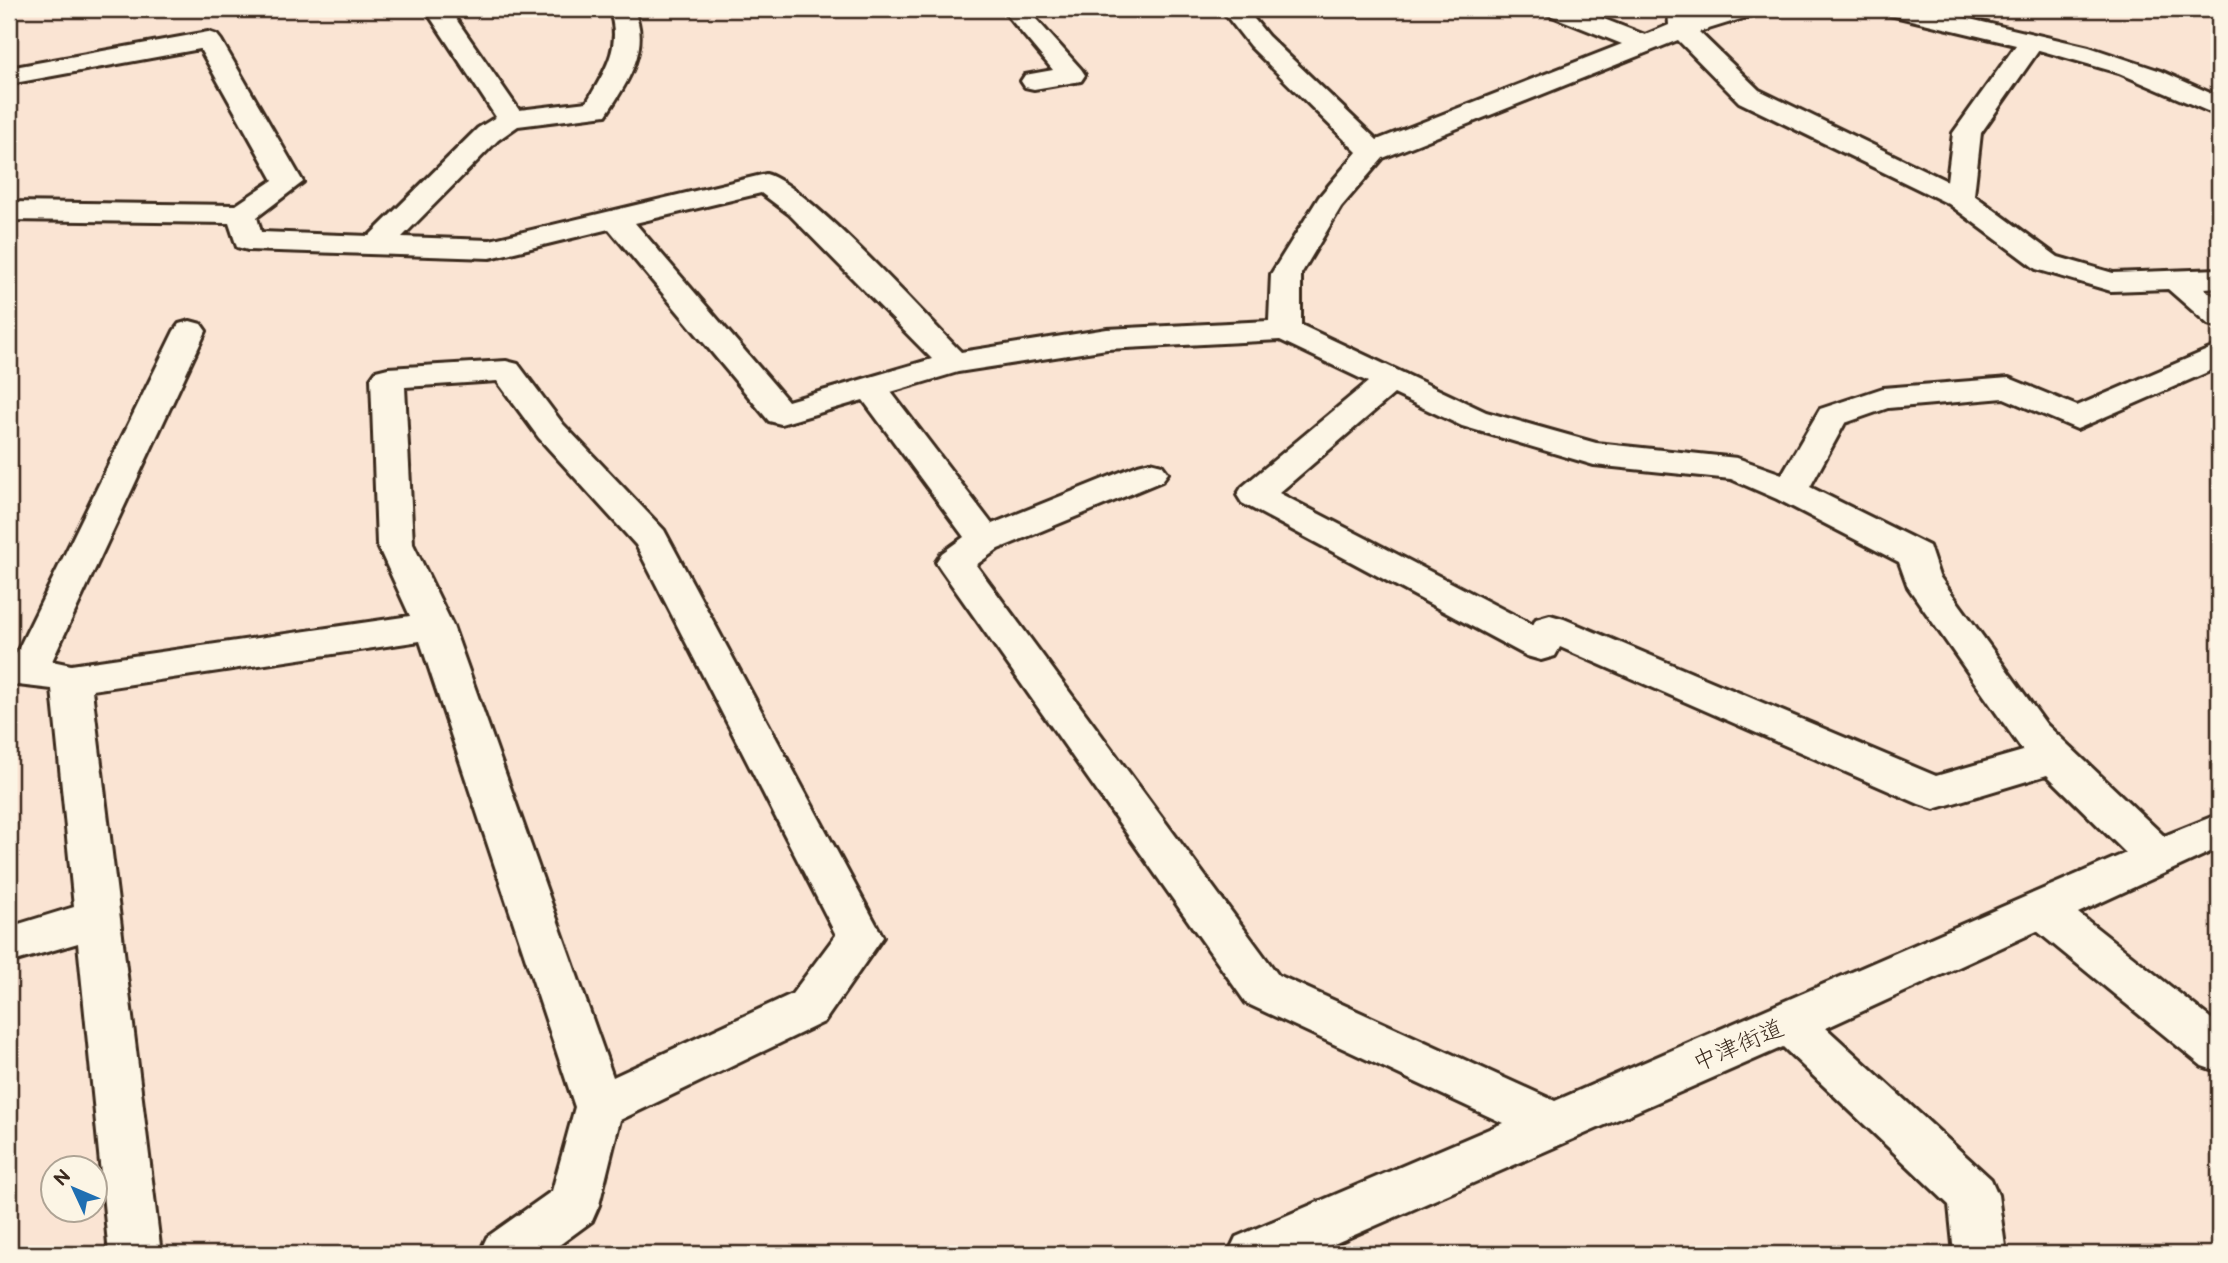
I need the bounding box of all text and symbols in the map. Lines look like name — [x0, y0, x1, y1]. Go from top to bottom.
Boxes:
street label: 中津街道 — [1688, 1013, 1788, 1078]
north arrow — [38, 1154, 108, 1224]
text: N — [50, 1165, 76, 1191]

